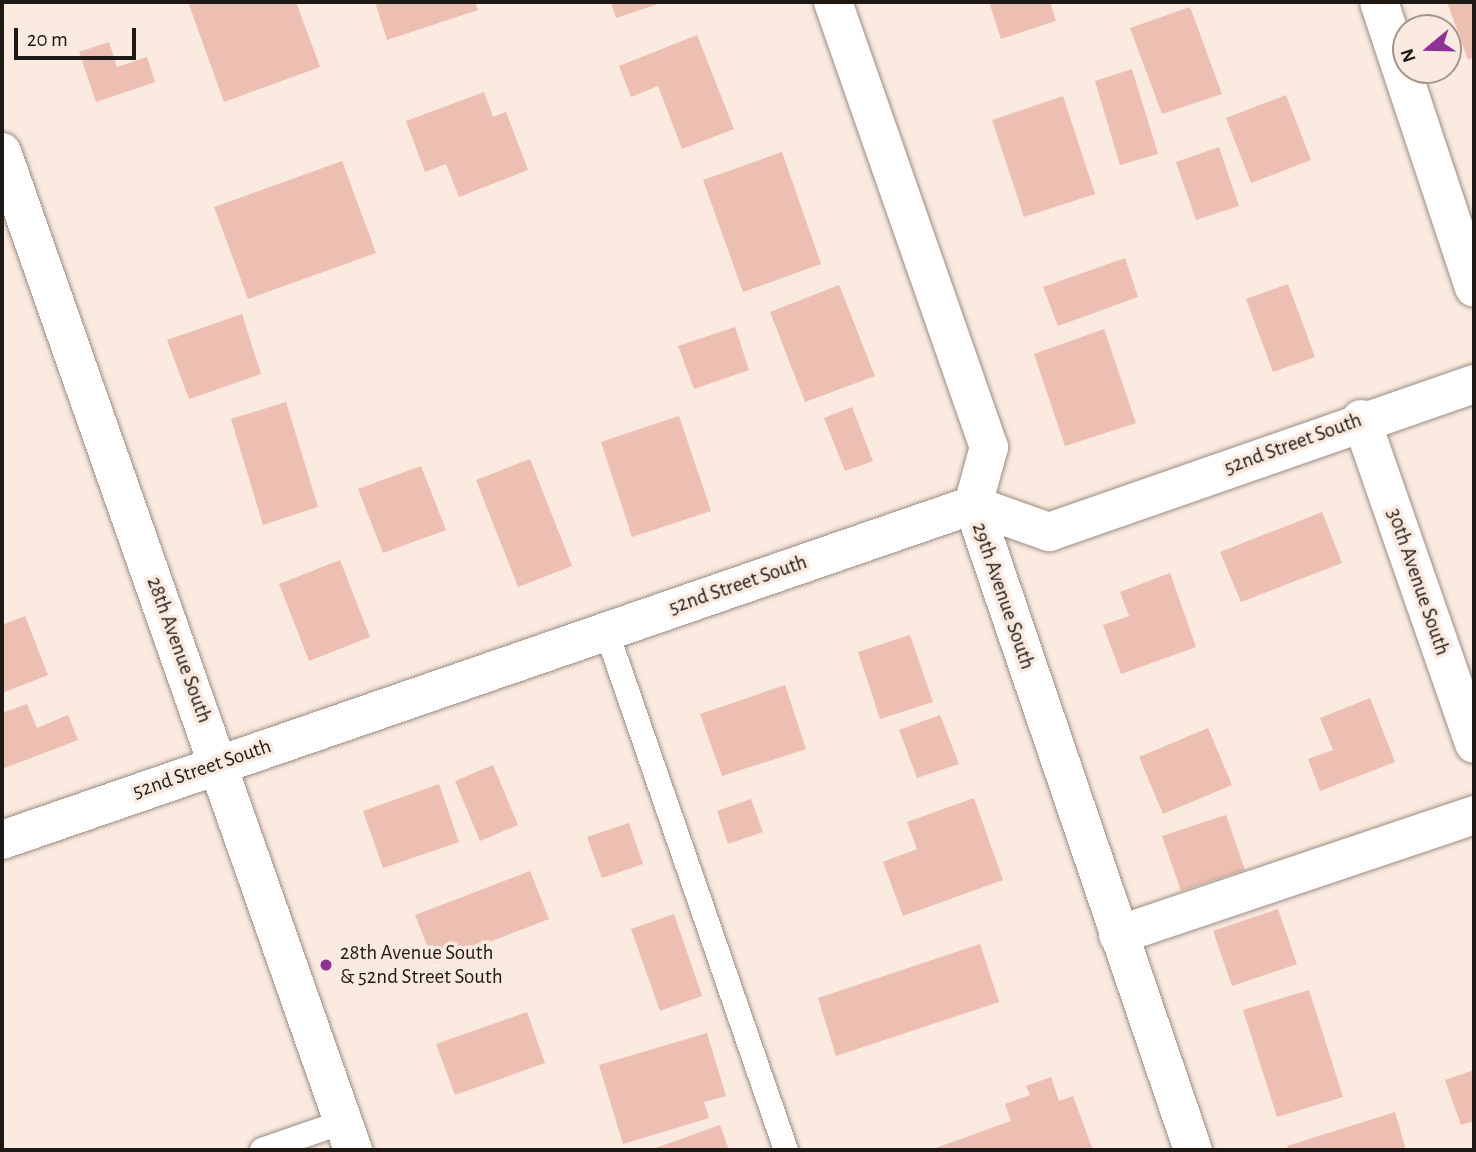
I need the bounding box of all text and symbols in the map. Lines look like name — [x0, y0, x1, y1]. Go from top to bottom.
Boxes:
scale bar — [18, 14, 140, 58]
north arrow — [1392, 14, 1462, 84]
text: 20 m — [27, 29, 68, 50]
text: N — [1397, 46, 1420, 65]
street label: 52nd Street South — [1221, 407, 1365, 481]
street label: 30th Avenue South — [1381, 505, 1455, 659]
street label: 29th Avenue South — [966, 519, 1040, 673]
street label: 52nd Street South — [666, 550, 810, 620]
street label: 28th Avenue South — [141, 574, 217, 726]
street label: 52nd Street South — [130, 734, 274, 804]
place label: 28th Avenue South & 52nd Street South — [340, 940, 503, 990]
marker: 28th Avenue South & 52nd Street South — [318, 957, 334, 973]

